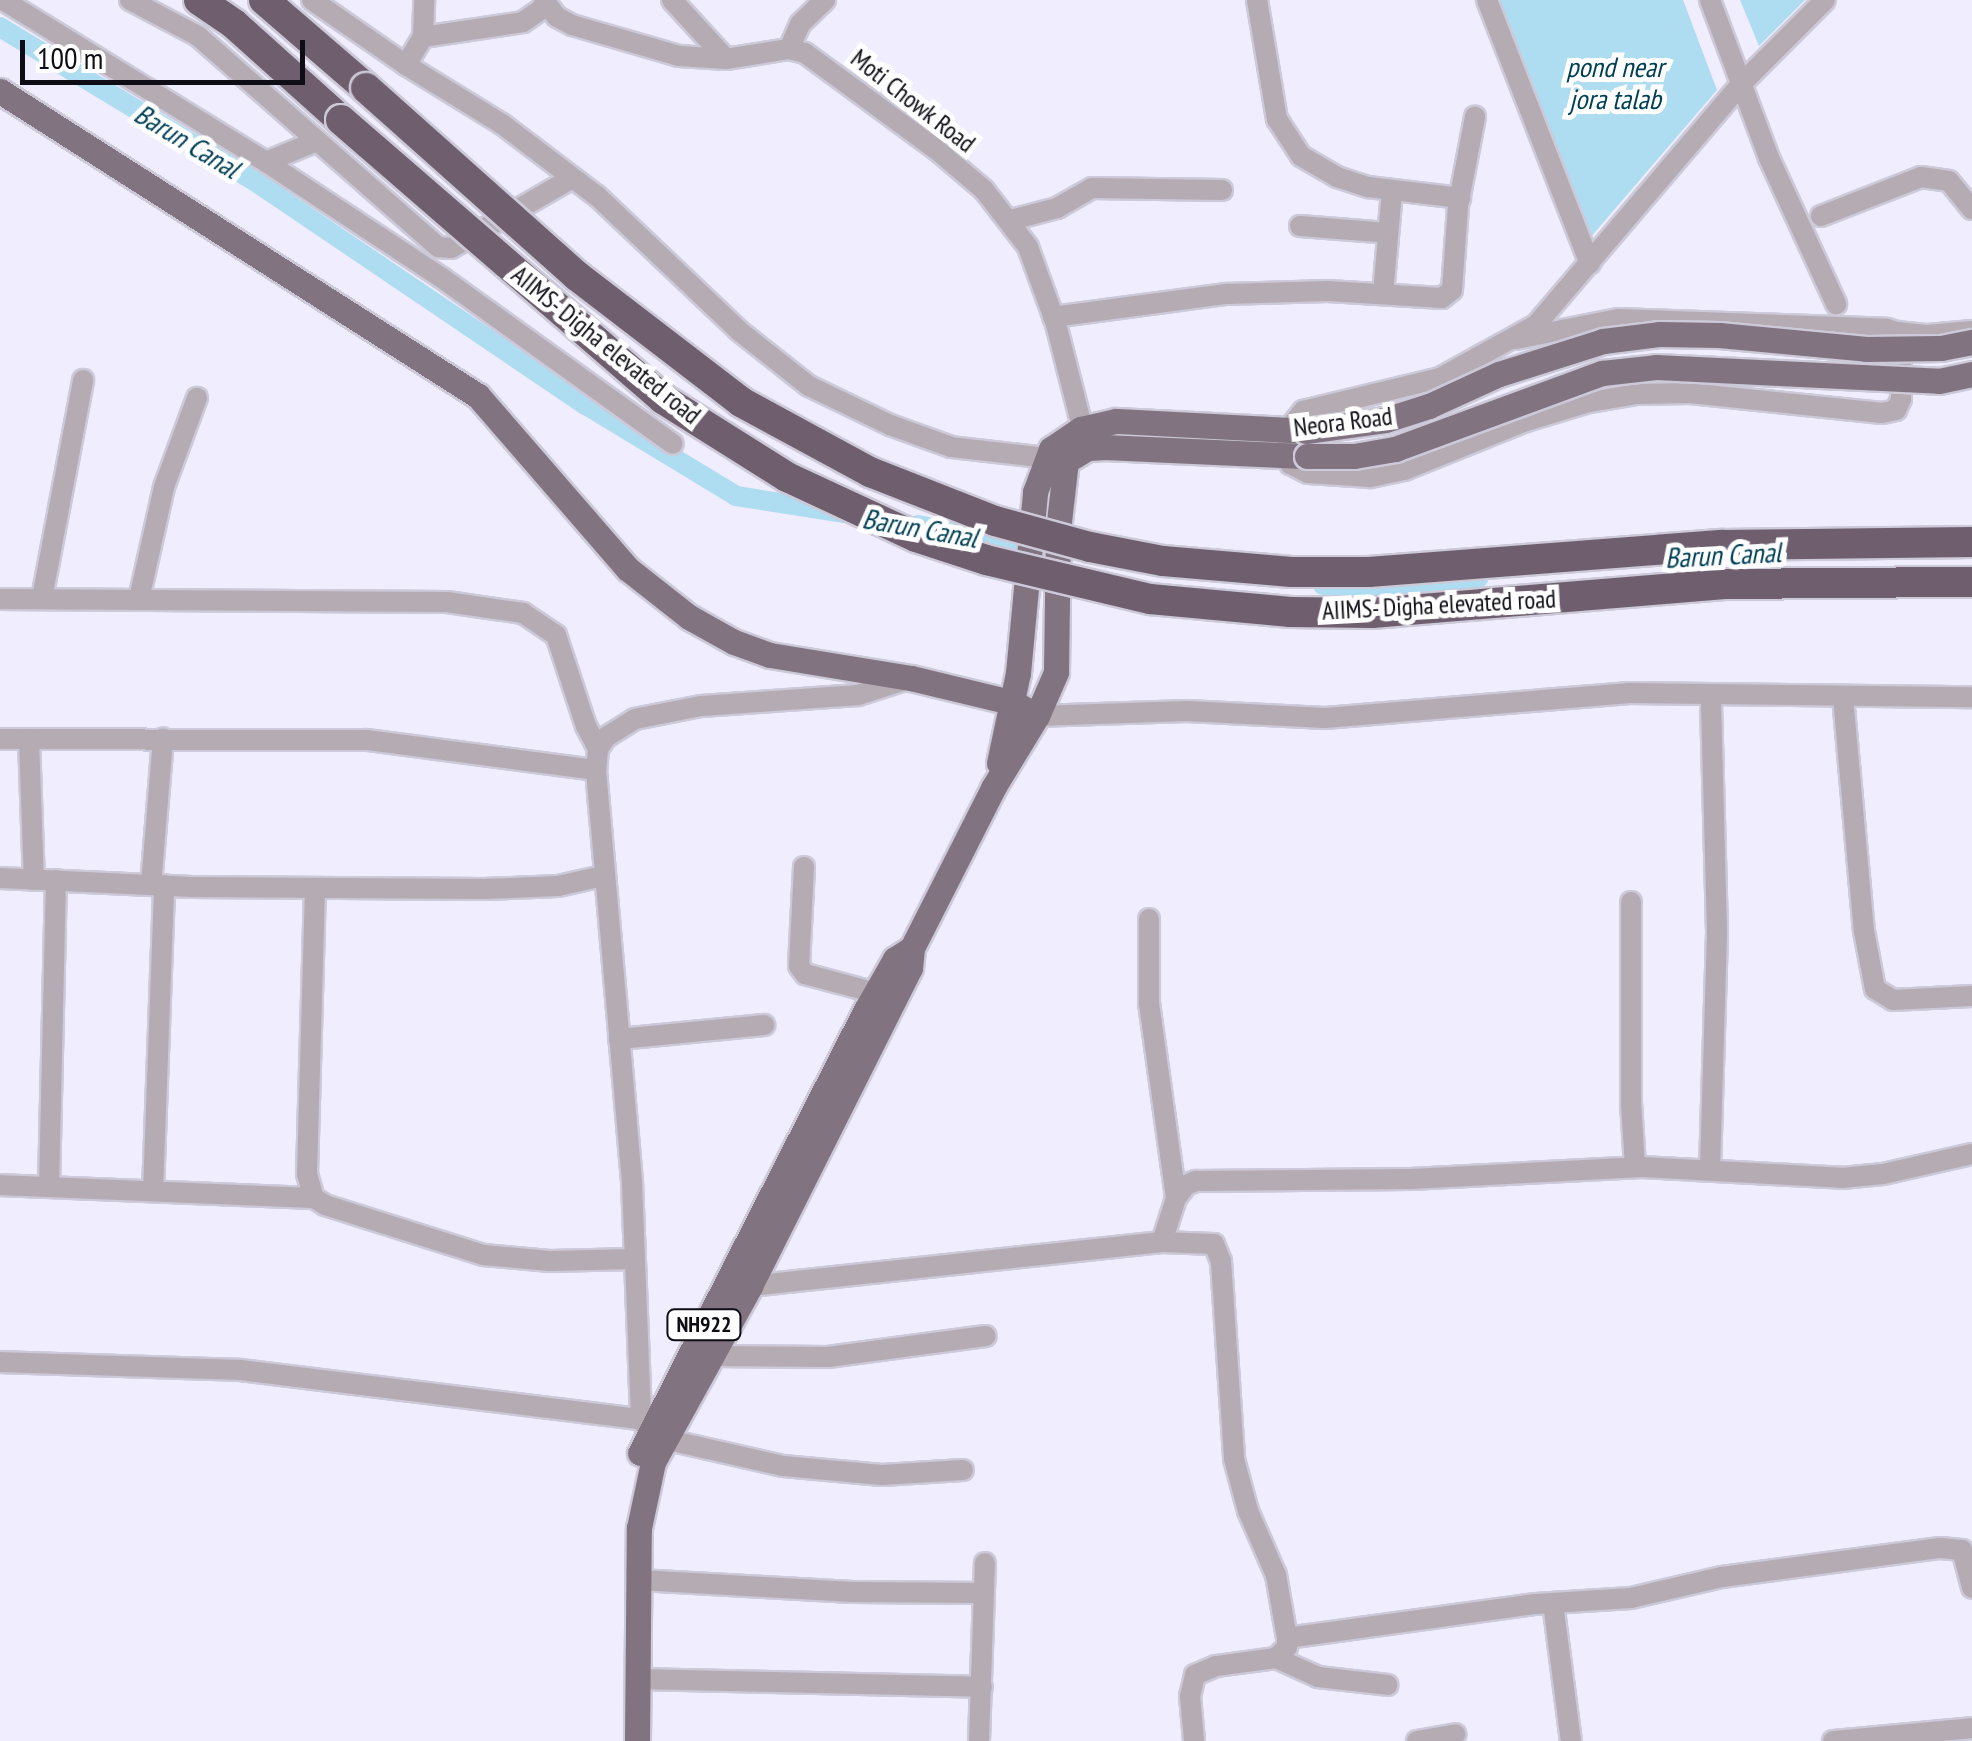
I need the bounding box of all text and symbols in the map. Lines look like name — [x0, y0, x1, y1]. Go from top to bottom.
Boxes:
scale bar — [25, 20, 310, 82]
text: 100 m — [37, 38, 103, 77]
street label: Moti Chowk Road — [845, 43, 981, 159]
water label: pond near jora talab — [1566, 50, 1664, 116]
water label: Barun Canal — [129, 97, 245, 185]
street label: AIIMS- Digha elevated road — [505, 259, 707, 431]
street label: Neora Road — [1292, 401, 1394, 443]
water label: Barun Canal — [860, 501, 980, 555]
water label: Barun Canal — [1664, 535, 1782, 575]
street label: AIIMS- Digha elevated road — [1321, 584, 1557, 626]
road number: NH922 — [664, 1308, 744, 1342]

